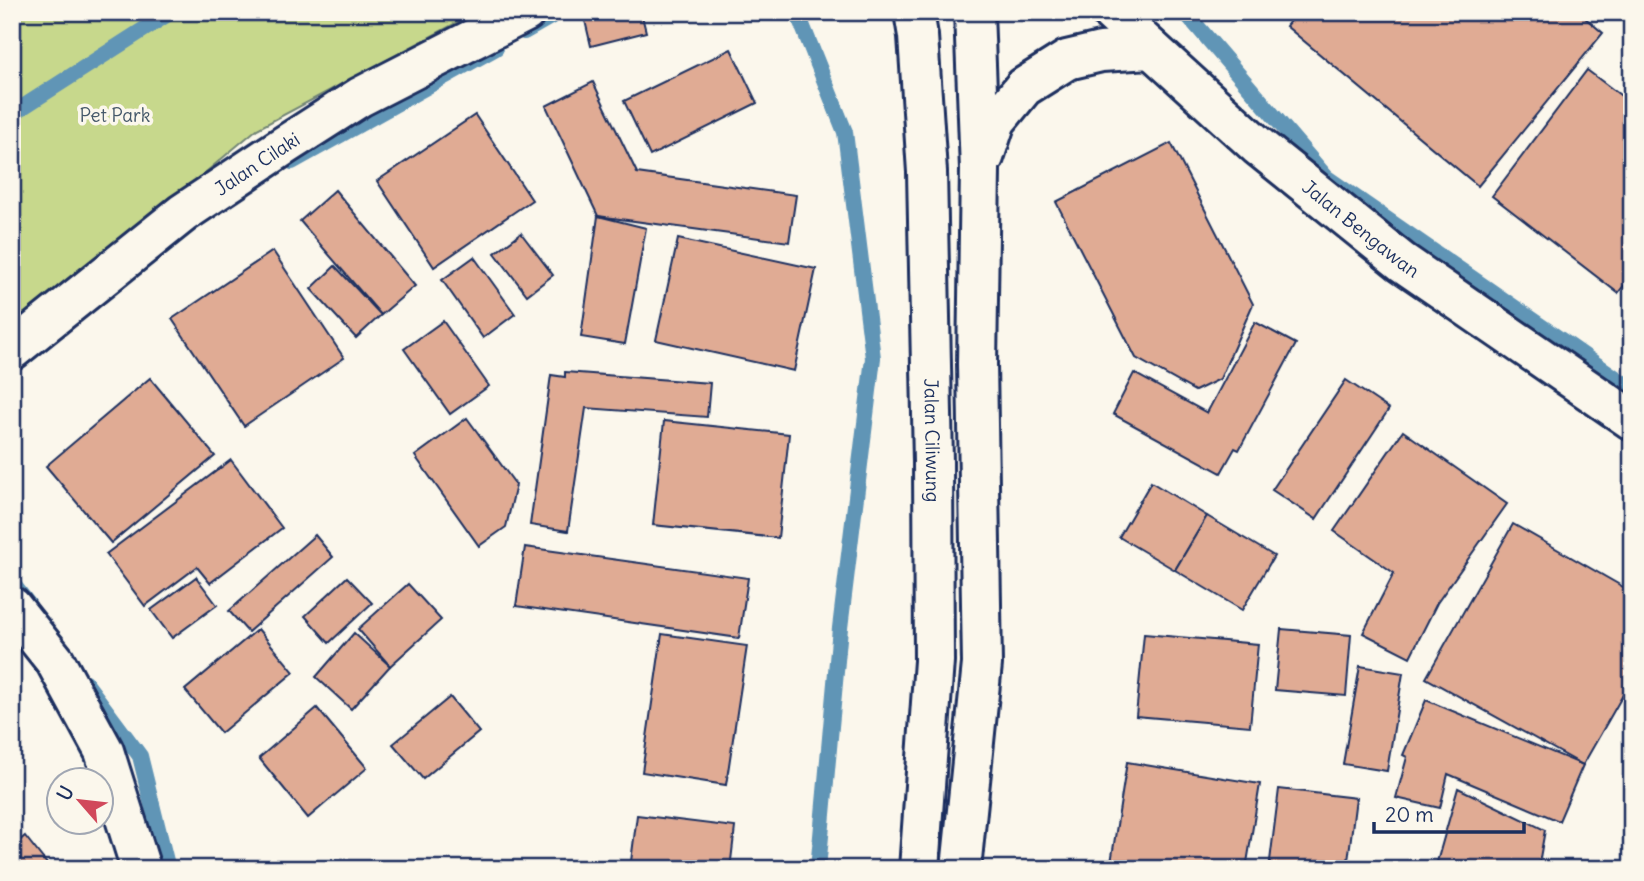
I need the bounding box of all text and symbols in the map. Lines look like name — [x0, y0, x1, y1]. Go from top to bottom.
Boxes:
park label: Pet Park — [79, 103, 151, 127]
street label: Jalan Cilaki — [210, 127, 304, 201]
street label: Jalan Bengawan — [1298, 175, 1424, 283]
street label: Jalan Ciliwung — [919, 378, 945, 502]
north arrow — [46, 766, 116, 836]
text: U — [51, 782, 79, 804]
scale bar — [1374, 790, 1525, 834]
text: 20 m — [1385, 801, 1434, 828]

